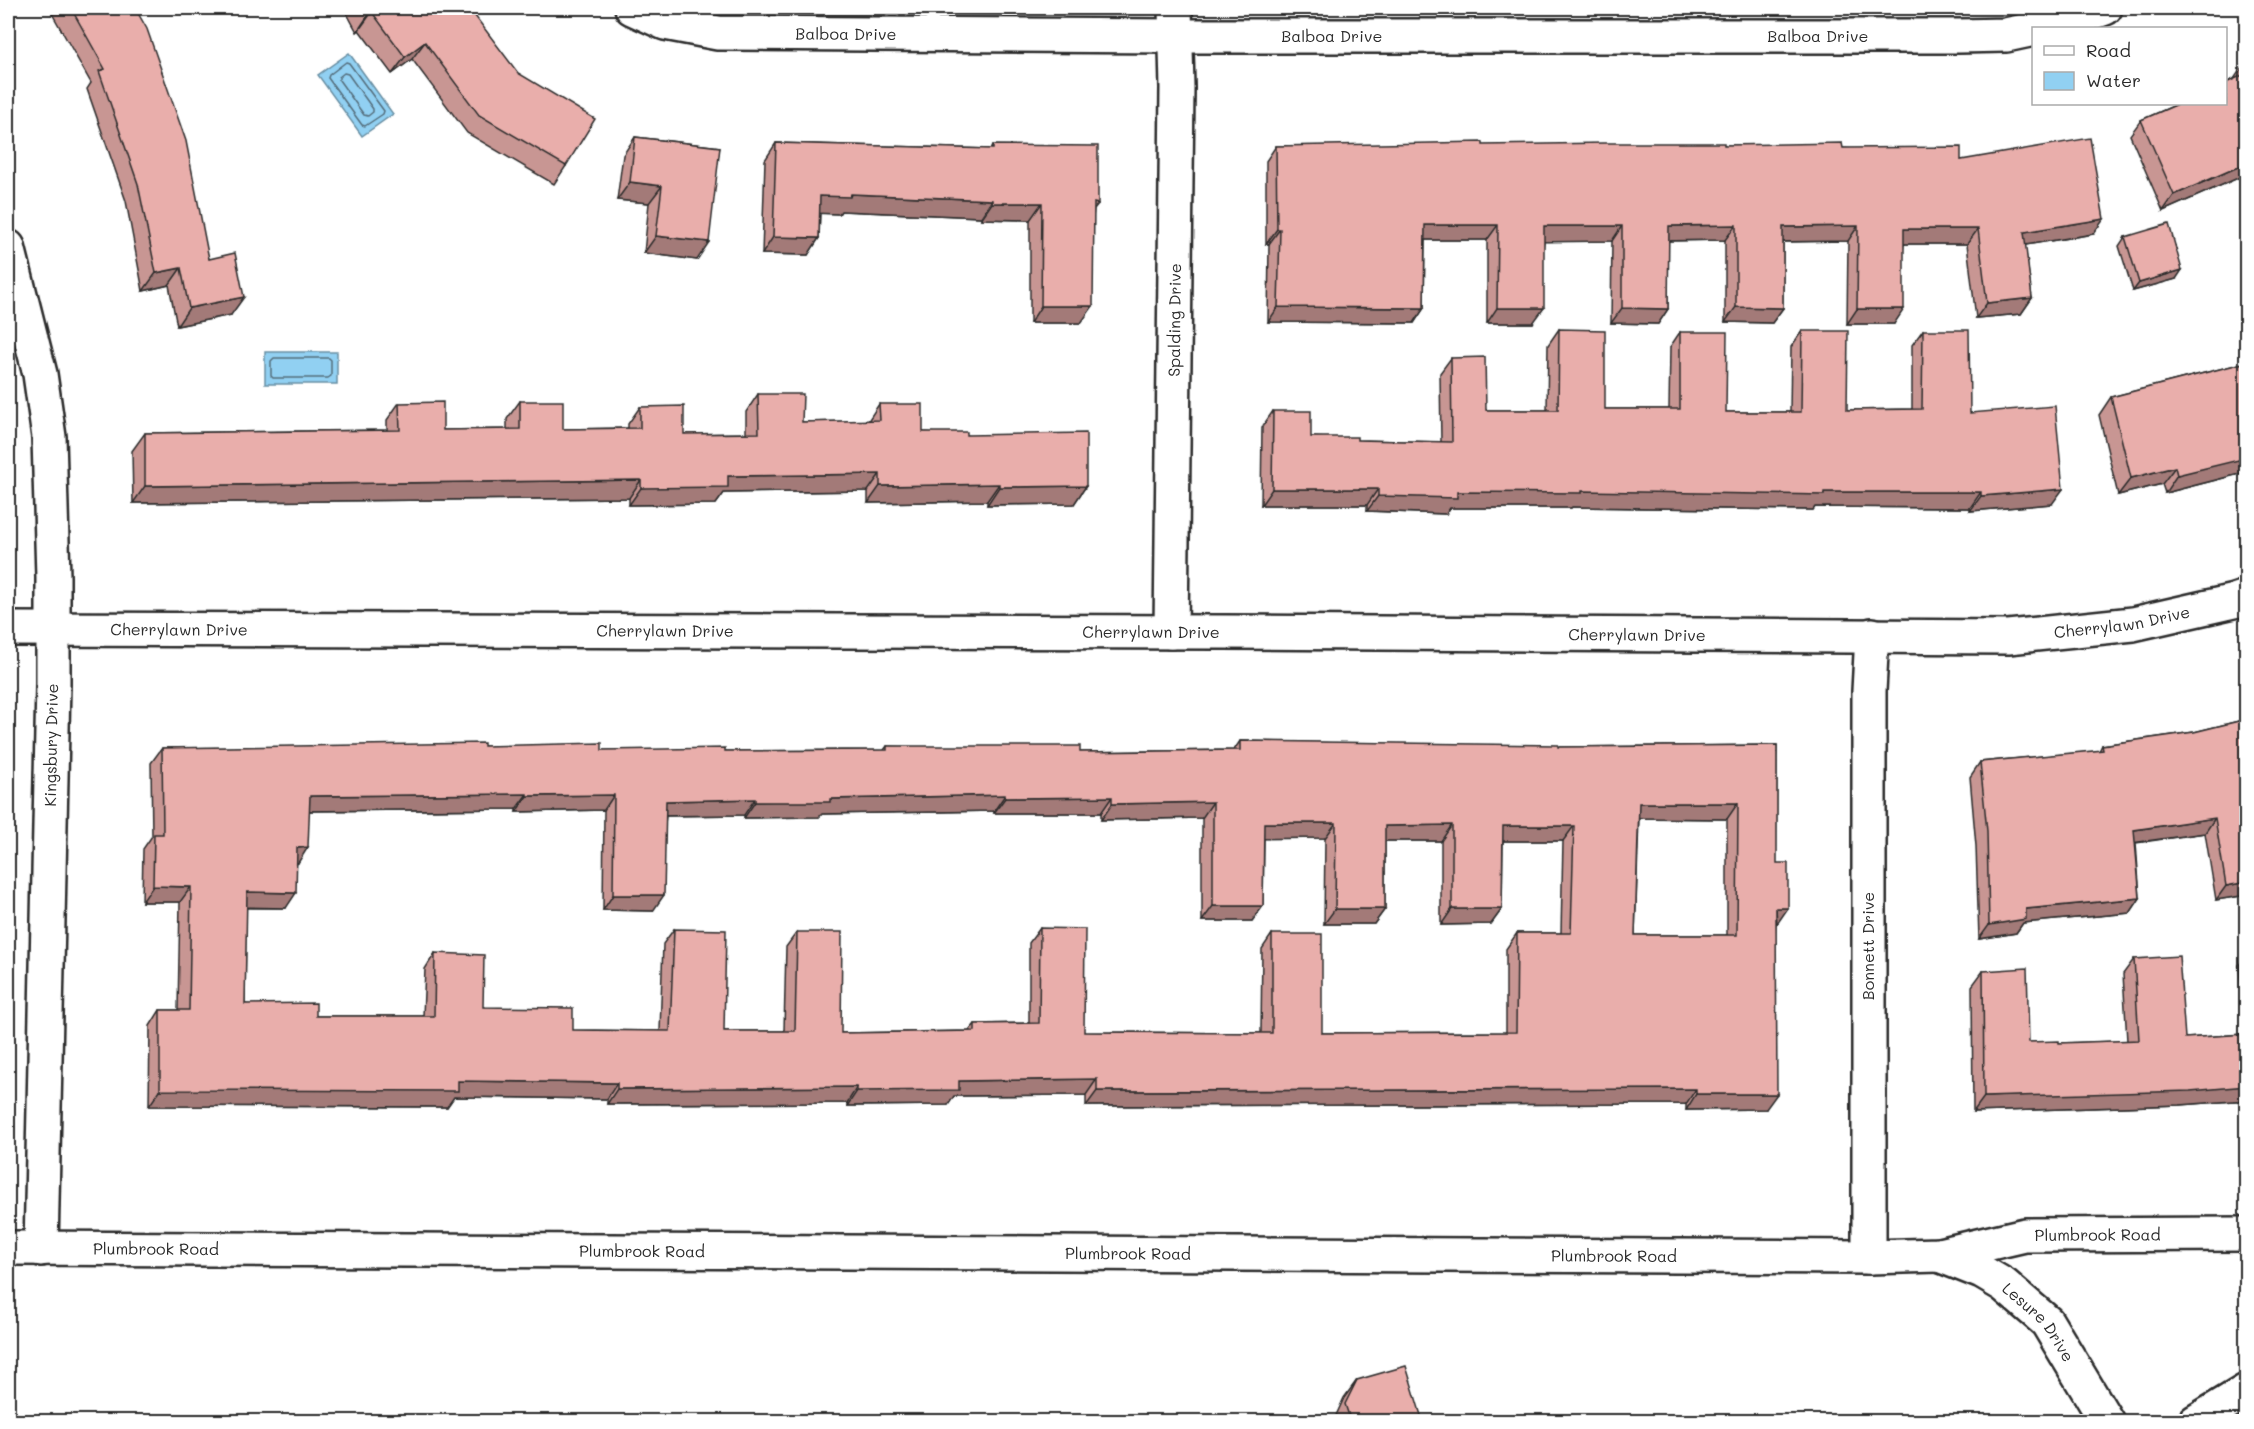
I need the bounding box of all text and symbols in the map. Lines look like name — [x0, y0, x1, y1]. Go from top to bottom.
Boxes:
street label: Balboa Drive — [795, 23, 896, 44]
street label: Balboa Drive — [1281, 25, 1382, 46]
street label: Balboa Drive — [1767, 25, 1868, 46]
legend — [2032, 27, 2227, 105]
text: Road — [2086, 38, 2131, 62]
text: Water — [2086, 68, 2141, 92]
street label: Spalding Drive — [1163, 263, 1185, 377]
street label: Cherrylawn Drive — [2053, 600, 2192, 642]
street label: Cherrylawn Drive — [110, 618, 248, 640]
street label: Cherrylawn Drive — [596, 619, 734, 641]
street label: Cherrylawn Drive — [1082, 621, 1220, 642]
street label: Cherrylawn Drive — [1568, 623, 1706, 645]
street label: Kingsbury Drive — [39, 683, 62, 807]
street label: Bonnett Drive — [1857, 892, 1878, 1000]
street label: Plumbrook Road — [2035, 1223, 2161, 1245]
street label: Plumbrook Road — [93, 1237, 219, 1259]
street label: Plumbrook Road — [579, 1240, 705, 1261]
street label: Plumbrook Road — [1065, 1242, 1191, 1264]
street label: Plumbrook Road — [1551, 1244, 1677, 1266]
street label: Lesure Drive — [1998, 1277, 2079, 1365]

